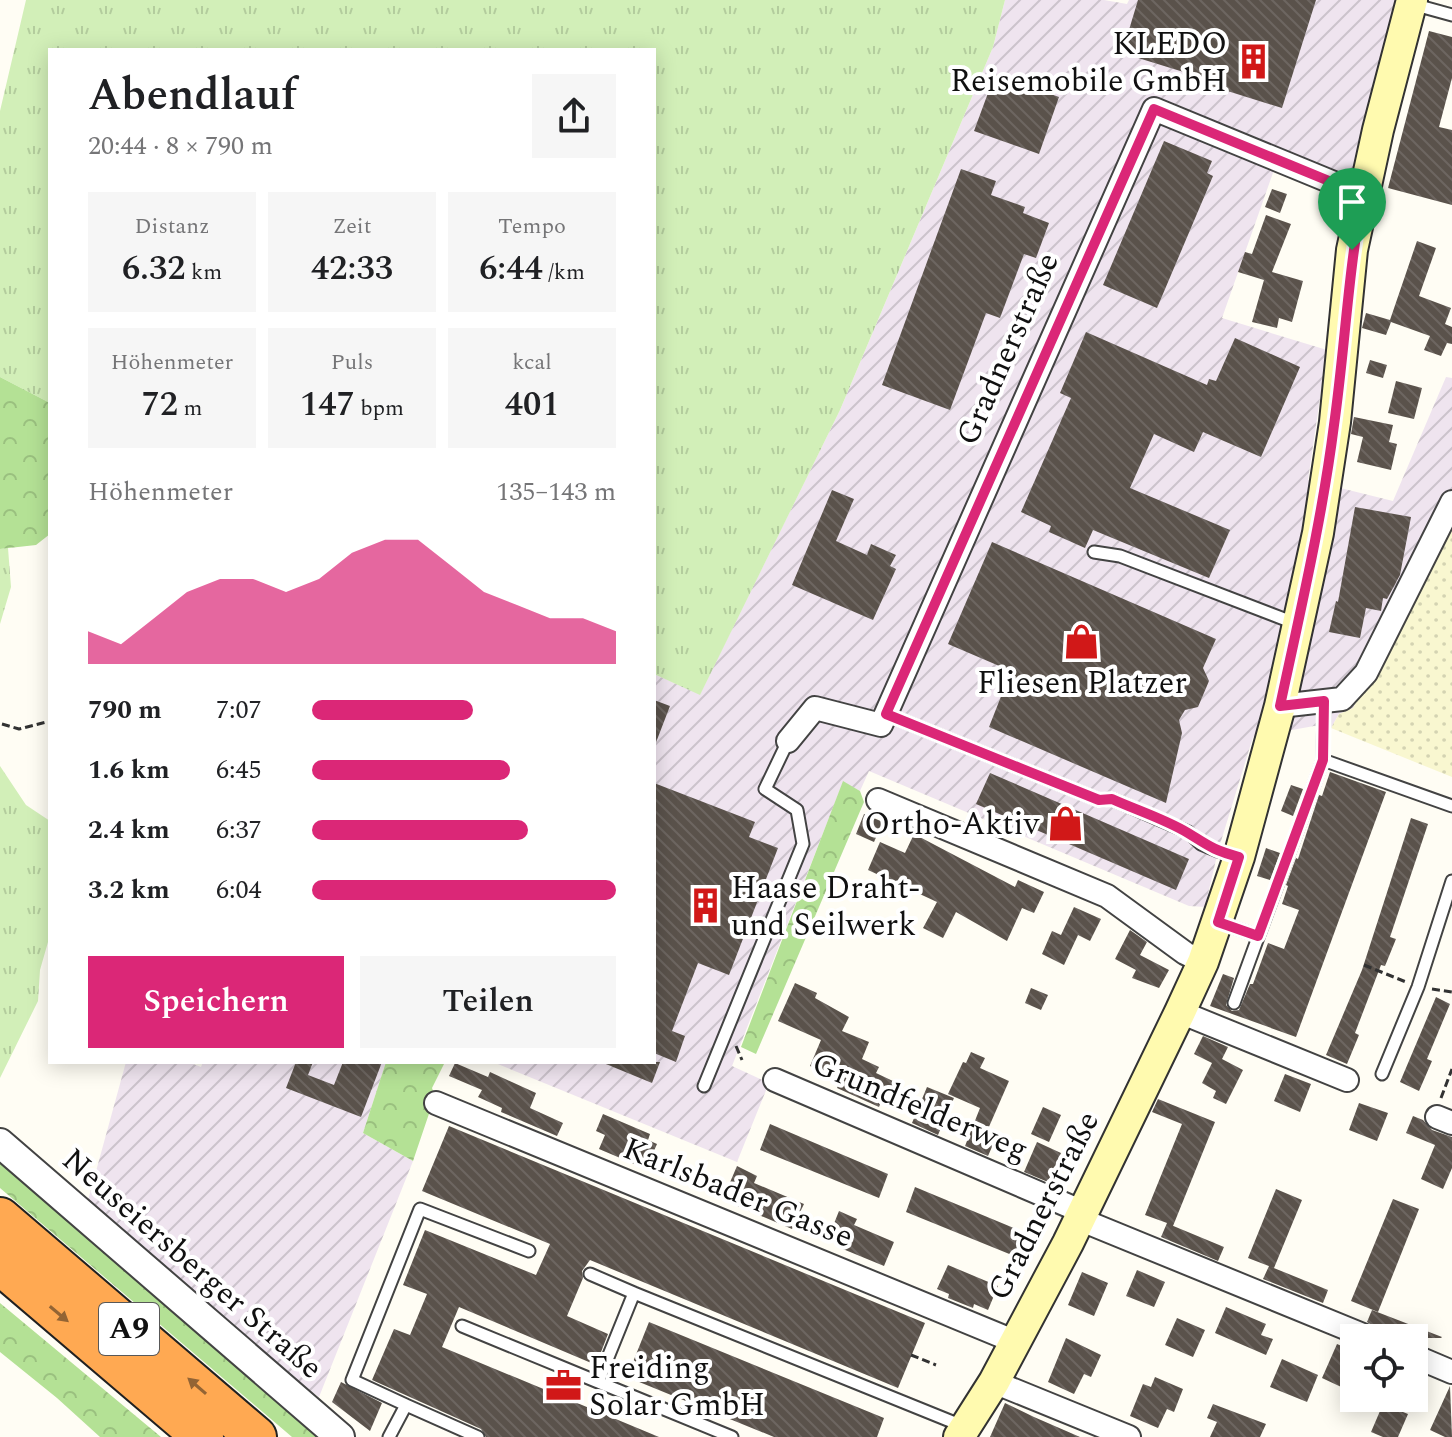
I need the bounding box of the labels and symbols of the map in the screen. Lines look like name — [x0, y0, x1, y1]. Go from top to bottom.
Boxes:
place label: KLEDO Reisemobile GmbH — [950, 20, 1227, 106]
building icon: KLEDO Reisemobile GmbH — [1234, 43, 1272, 81]
pin — [1318, 168, 1386, 250]
street label: Gradnerstraße — [944, 245, 1072, 453]
shop icon: Fliesen Platzer — [1063, 622, 1101, 660]
place label: Fliesen Platzer — [977, 659, 1187, 708]
place label: Ortho-Aktiv — [864, 800, 1041, 849]
shop icon: Ortho-Aktiv — [1046, 805, 1084, 843]
place label: Haase Draht- und Seilwerk — [731, 864, 920, 950]
building icon: Haase Draht- und Seilwerk — [686, 887, 724, 925]
street label: Grundfelderweg — [804, 1039, 1036, 1175]
street label: Gradnerstraße — [975, 1103, 1113, 1309]
street label: Karlsbader Gasse — [615, 1124, 861, 1262]
street label: Neuseiersberger Straße — [51, 1137, 333, 1391]
road number: A9 — [99, 1303, 159, 1355]
one-way arrow — [50, 1305, 69, 1323]
place label: Freiding Solar GmbH — [589, 1344, 765, 1430]
office icon: Freiding Solar GmbH — [544, 1367, 582, 1405]
one-way arrow — [187, 1378, 207, 1395]

